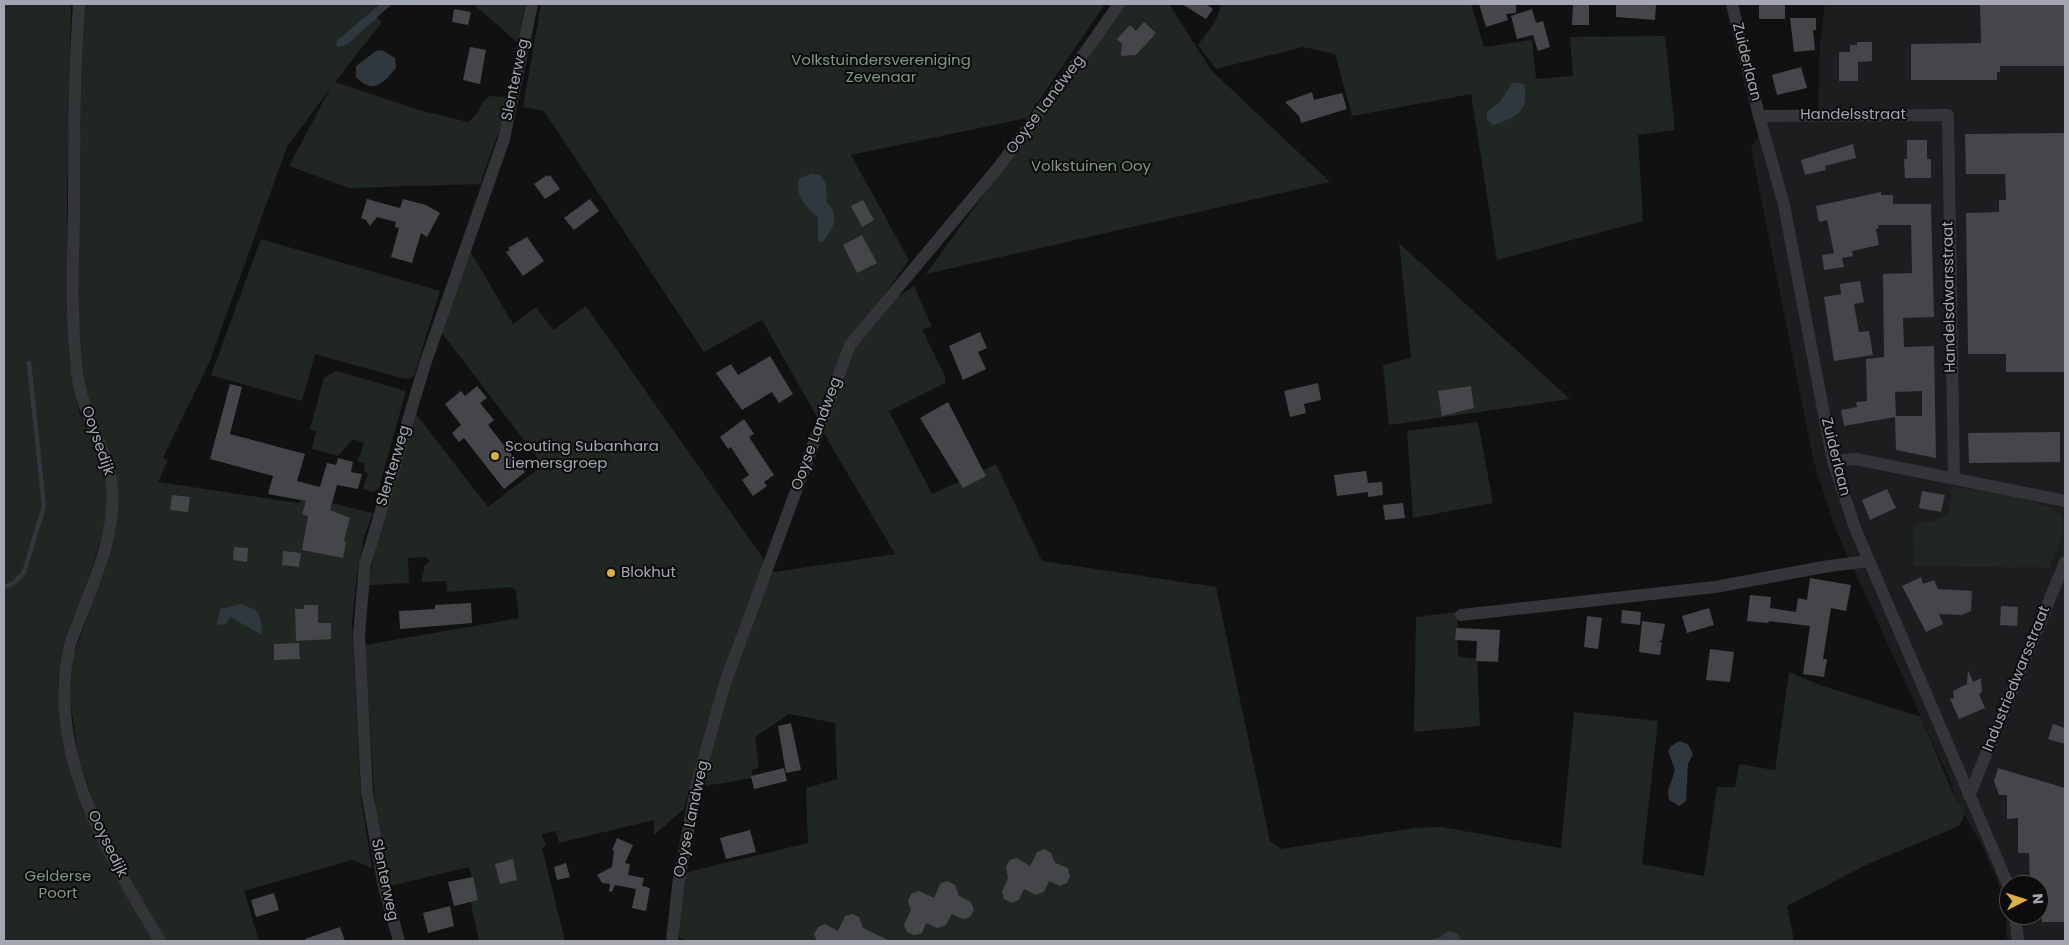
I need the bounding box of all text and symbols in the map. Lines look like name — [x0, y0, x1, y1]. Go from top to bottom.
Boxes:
street label: Zuiderlaan — [1728, 21, 1764, 103]
street label: Slenterweg — [499, 37, 533, 123]
park label: Volkstuindersvereniging Zevenaar — [791, 52, 971, 87]
street label: Ooyse Landweg — [1003, 52, 1089, 158]
street label: Handelsstraat — [1800, 106, 1906, 124]
park label: Volkstuinen Ooy — [1031, 158, 1151, 176]
street label: Handelsdwarsstraat — [1940, 221, 1960, 373]
street label: Ooyse Landweg — [788, 375, 846, 493]
street label: Ooysedijk — [77, 404, 117, 478]
street label: Zuiderlaan — [1817, 416, 1853, 498]
street label: Slenterweg — [373, 423, 415, 509]
place label: Scouting Subanhara Liemersgroep — [505, 438, 659, 473]
marker: Scouting Subanhara Liemersgroep — [489, 450, 501, 462]
place label: Blokhut — [621, 564, 676, 582]
marker: Blokhut — [605, 567, 617, 579]
street label: Industriedwarsstraat — [1980, 604, 2054, 754]
street label: Ooyse Landweg — [671, 759, 713, 879]
street label: Ooysedijk — [83, 808, 131, 880]
street label: Slenterweg — [367, 837, 401, 923]
park label: Gelderse Poort — [25, 868, 91, 903]
north arrow — [1999, 875, 2049, 925]
text: N — [2028, 893, 2048, 905]

